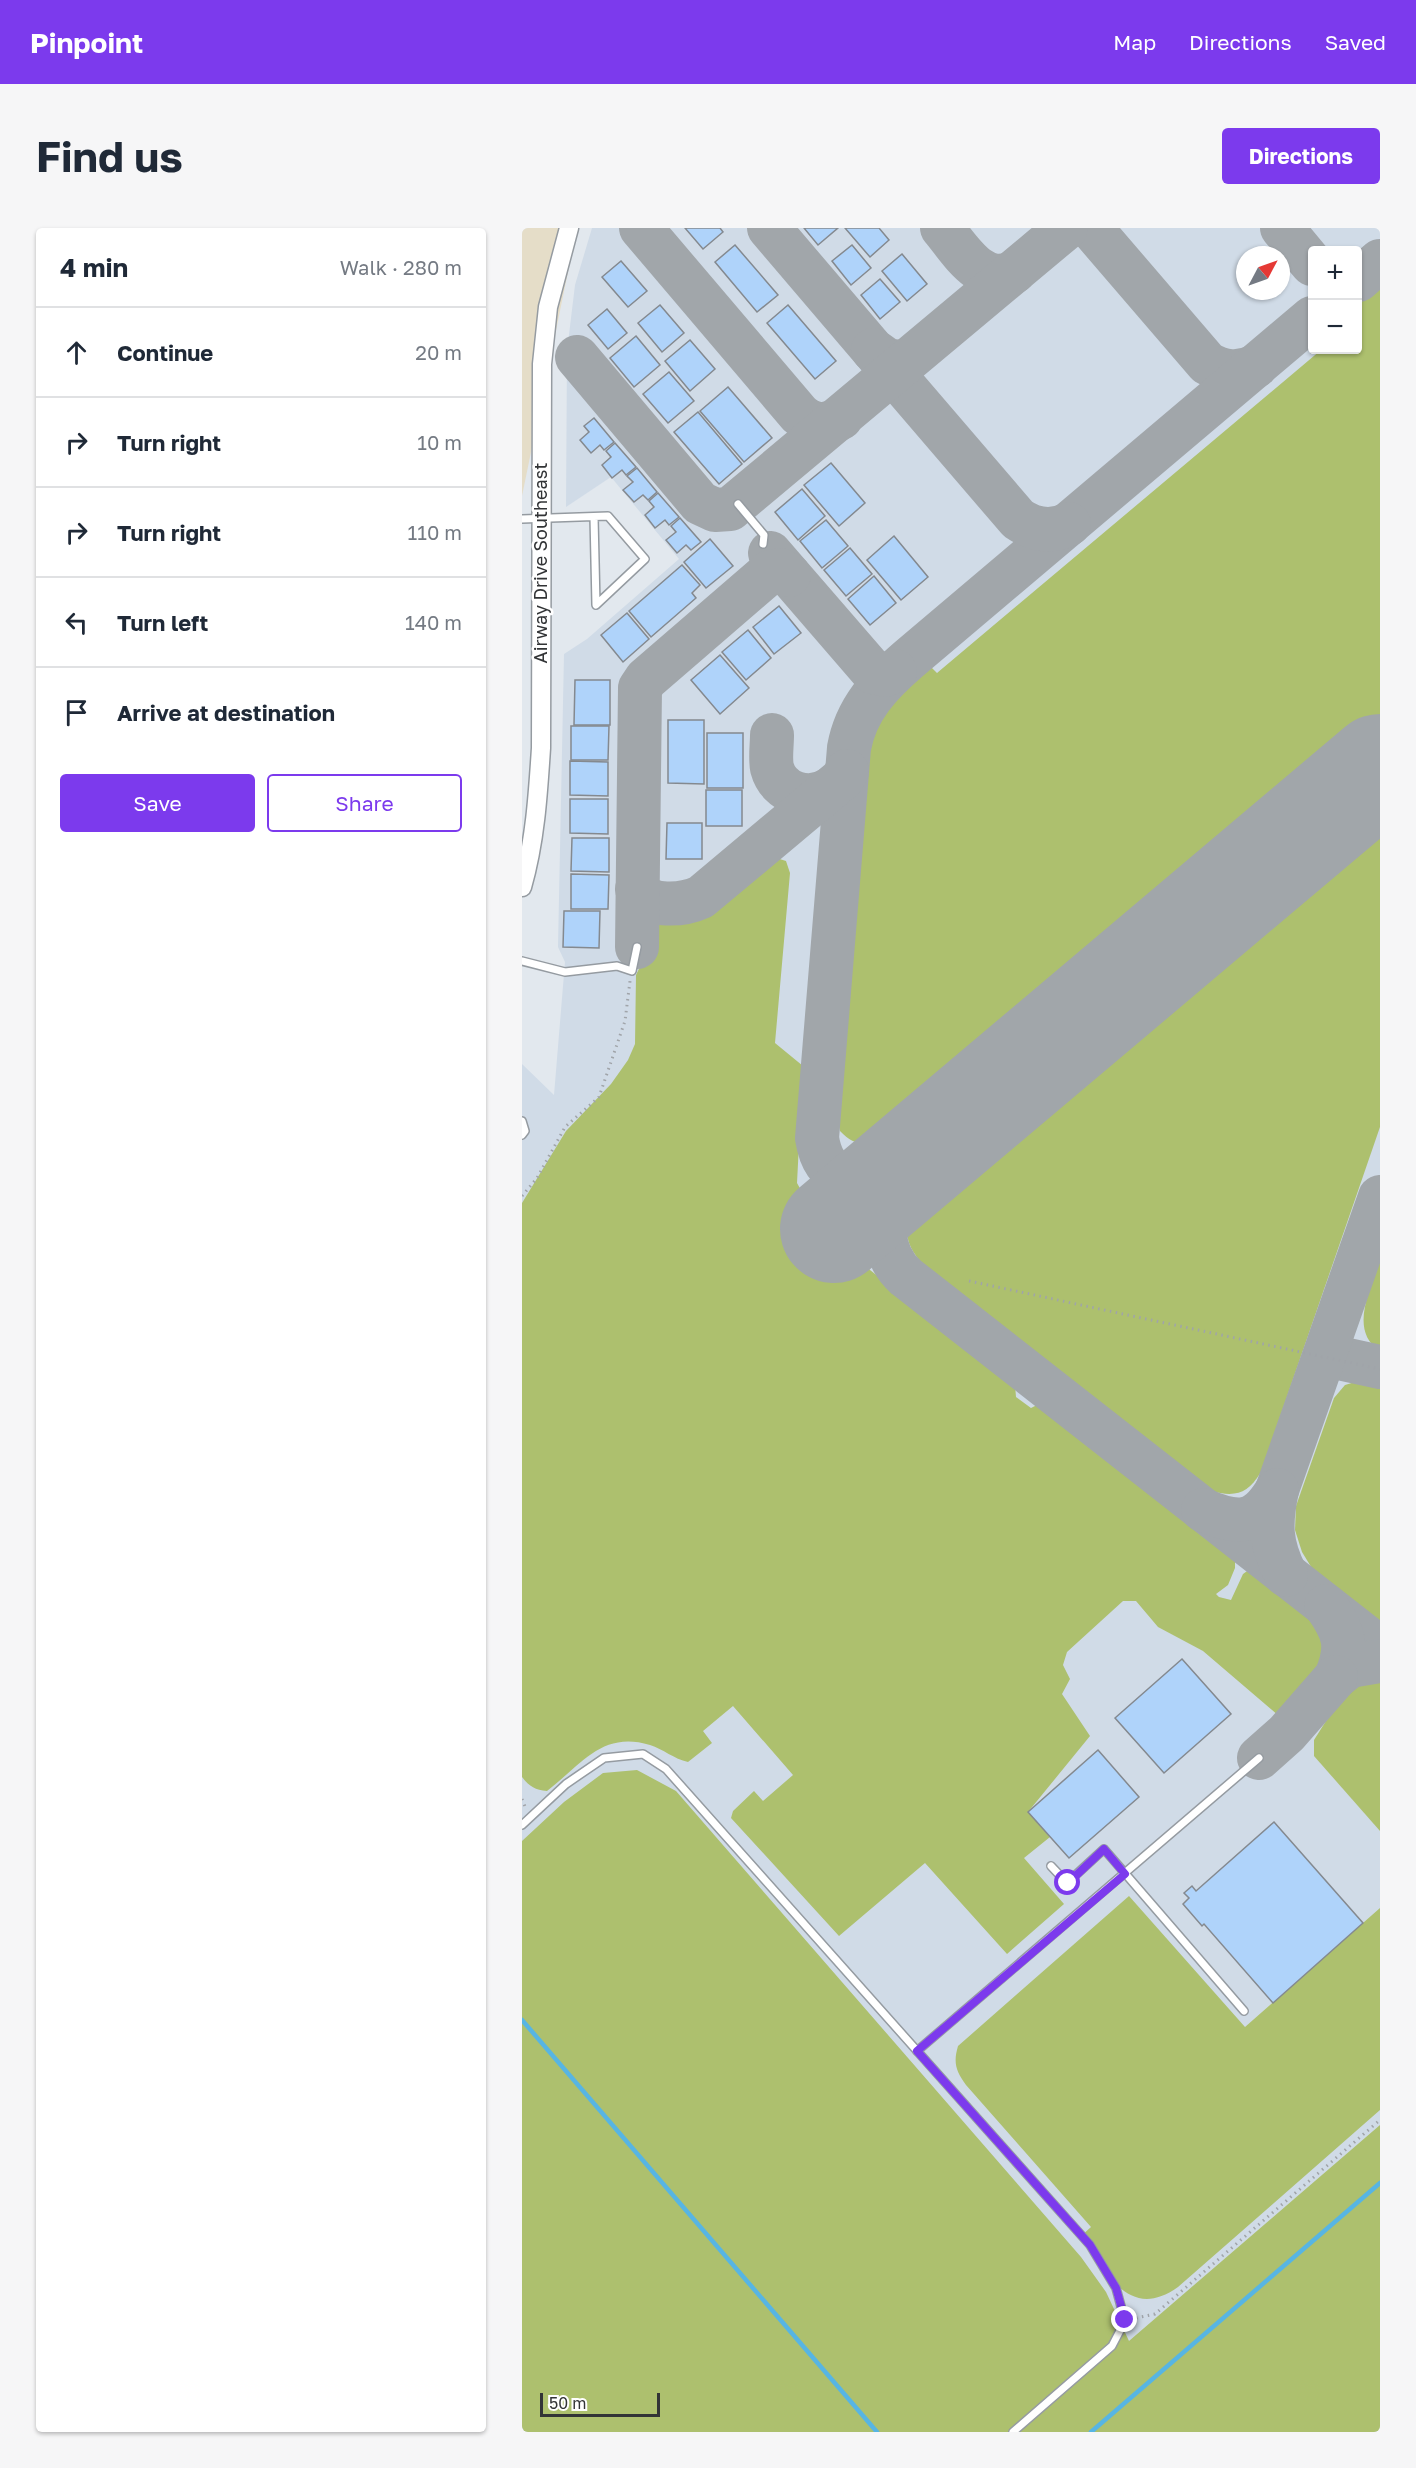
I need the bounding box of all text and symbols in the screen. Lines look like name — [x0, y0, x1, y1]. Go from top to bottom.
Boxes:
text: Pinpoint — [30, 26, 143, 59]
text: Map — [1113, 29, 1156, 55]
text: Directions — [1189, 29, 1292, 55]
text: Saved — [1325, 29, 1386, 55]
button: Directions — [1222, 128, 1380, 184]
text: Find us — [36, 131, 183, 181]
north arrow — [1236, 246, 1290, 300]
map controls — [1308, 246, 1362, 354]
button: + — [1308, 246, 1362, 300]
text: 4 min — [60, 252, 128, 283]
text: Walk · 280 m — [340, 255, 462, 279]
button: − — [1308, 300, 1362, 354]
icon: ahead — [60, 336, 93, 369]
text: Continue — [117, 339, 213, 366]
text: 20 m — [415, 340, 462, 364]
icon: right — [60, 426, 93, 459]
text: Turn right — [117, 429, 221, 456]
text: 10 m — [417, 430, 462, 454]
street label: Airway Drive Southeast — [529, 463, 551, 663]
icon: right — [60, 516, 93, 549]
text: Turn right — [117, 519, 221, 546]
text: 110 m — [408, 520, 462, 544]
icon: left — [60, 606, 93, 639]
text: Turn left — [117, 609, 208, 636]
text: 140 m — [405, 610, 462, 634]
icon: arrive — [60, 696, 93, 729]
text: Arrive at destination — [117, 699, 335, 726]
button: Save — [60, 774, 255, 832]
button: Share — [267, 774, 462, 832]
route start — [1054, 1869, 1080, 1895]
route end — [1111, 2306, 1137, 2332]
scale bar — [540, 2390, 660, 2418]
text: 50 m — [549, 2393, 586, 2413]

